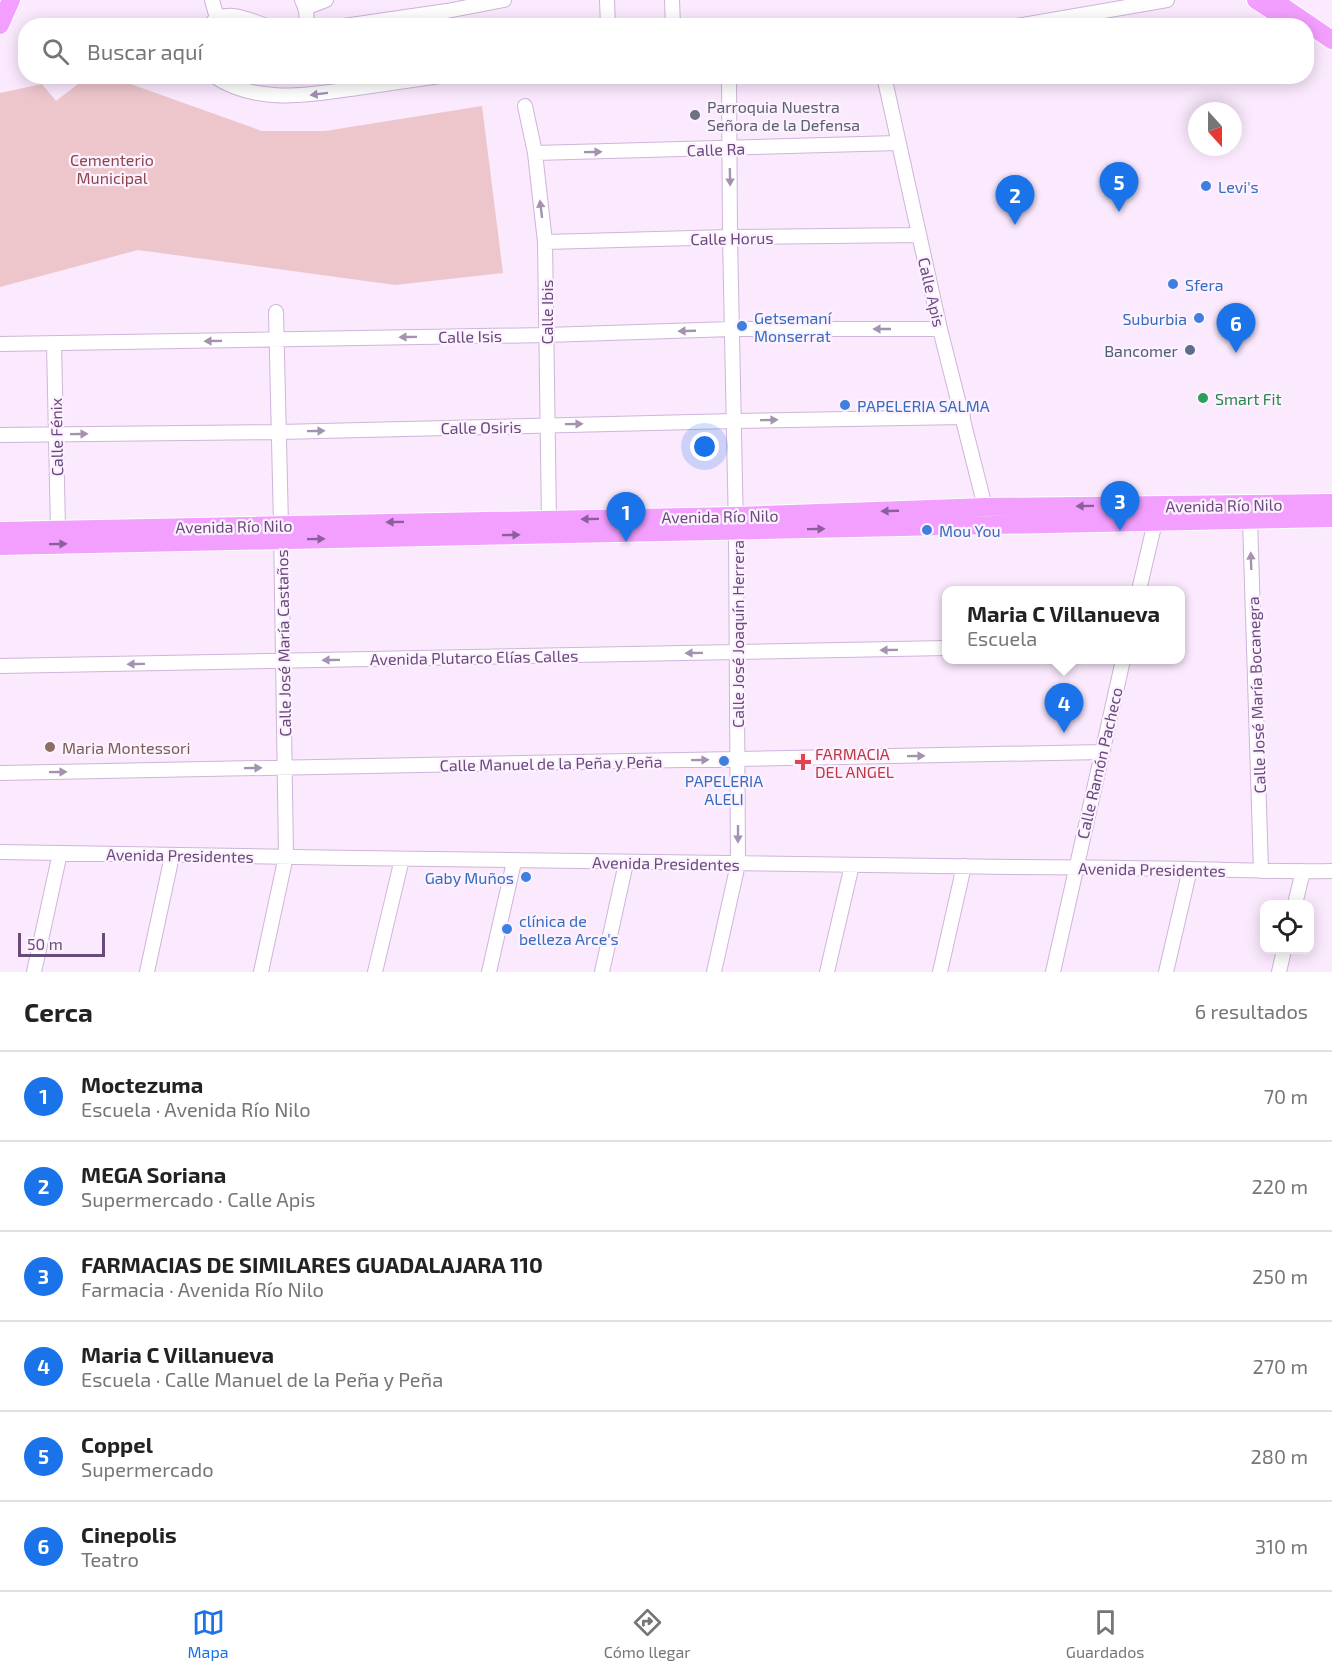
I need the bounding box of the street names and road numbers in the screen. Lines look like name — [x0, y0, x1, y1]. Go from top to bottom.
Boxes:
street label: Calle Ra — [687, 138, 745, 160]
street label: Calle Horus — [690, 228, 774, 248]
street label: Calle Apis — [915, 256, 949, 328]
street label: Calle Ibis — [537, 280, 556, 344]
street label: Calle Isis — [438, 326, 502, 346]
street label: Calle Fénix — [46, 397, 66, 476]
street label: Calle Osiris — [440, 417, 522, 437]
street label: Avenida Río Nilo — [1165, 494, 1283, 516]
street label: Avenida Río Nilo — [661, 505, 779, 527]
street label: Avenida Río Nilo — [175, 515, 293, 537]
street label: Calle José Joaquín Herrera — [728, 540, 747, 728]
street label: Calle José María Castaños — [272, 549, 294, 737]
street label: Calle José María Bocanegra — [1243, 596, 1269, 794]
street label: Avenida Plutarco Elías Calles — [370, 646, 578, 668]
street label: Calle Ramón Pacheco — [1072, 685, 1126, 841]
street label: Calle Manuel de la Peña y Peña — [440, 752, 662, 774]
street label: Avenida Presidentes — [106, 844, 254, 866]
street label: Avenida Presidentes — [592, 852, 740, 874]
street label: Avenida Presidentes — [1078, 858, 1226, 880]

